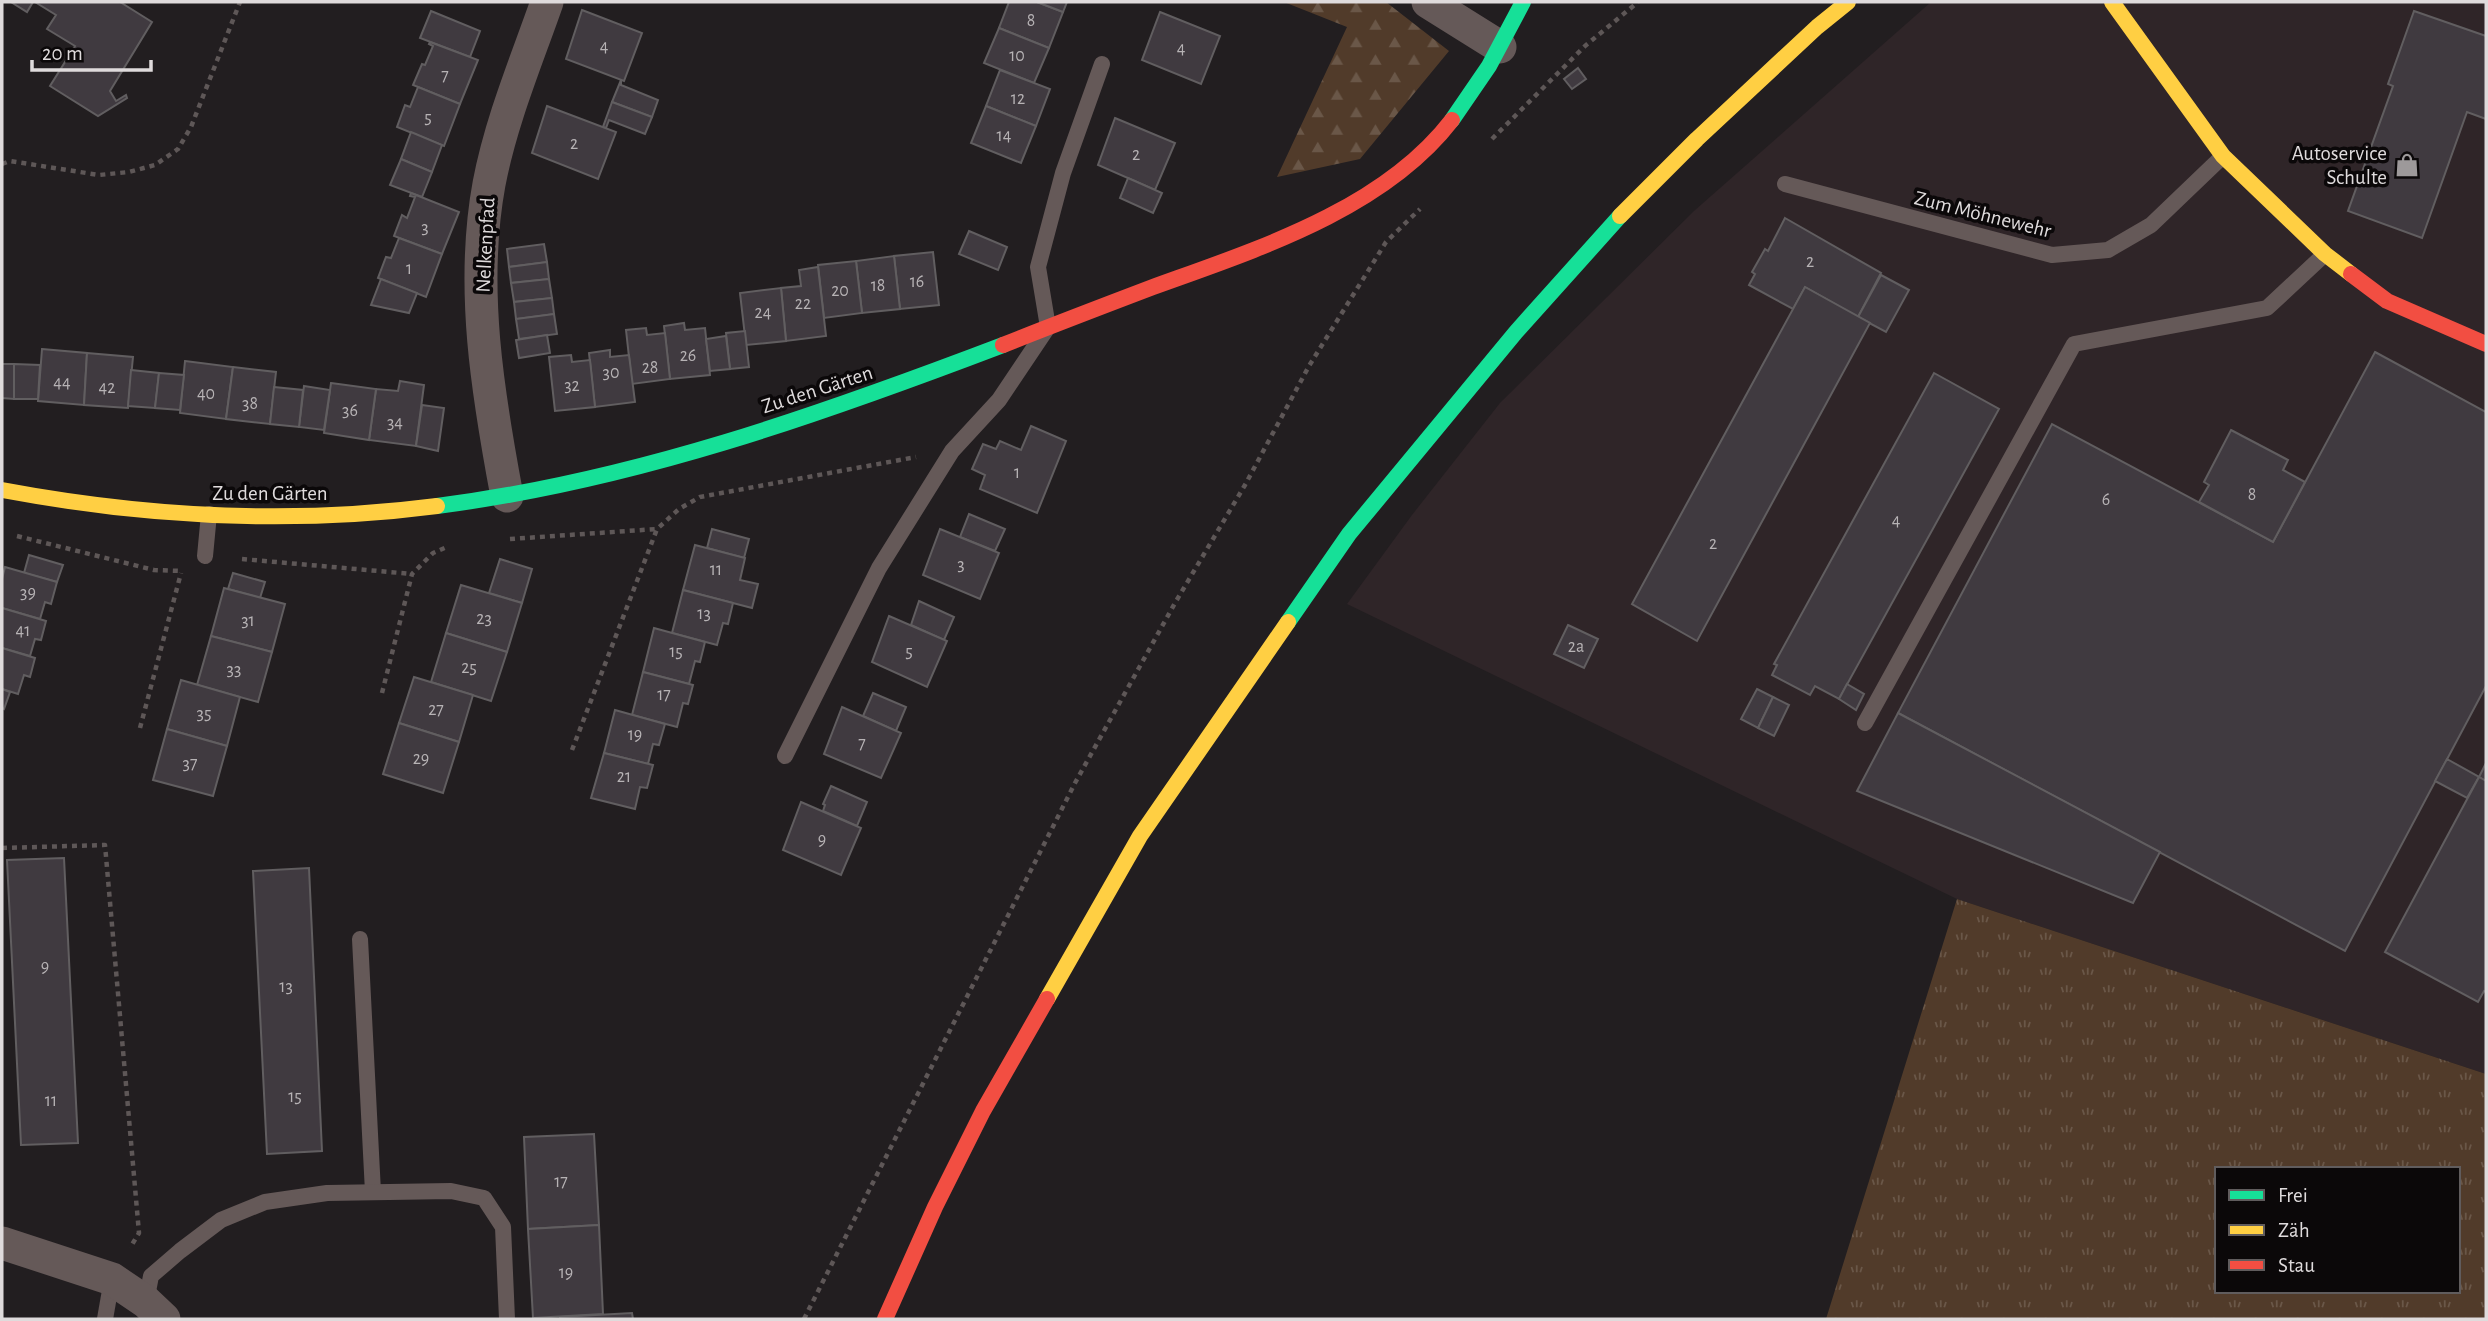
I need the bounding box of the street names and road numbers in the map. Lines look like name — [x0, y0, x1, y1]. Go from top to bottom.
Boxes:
street label: Zum Möhnewehr — [1912, 187, 2054, 242]
street label: Nelkenpfad — [473, 197, 498, 293]
street label: Zu den Gärten — [759, 362, 875, 417]
street label: Zu den Gärten — [212, 483, 328, 504]

